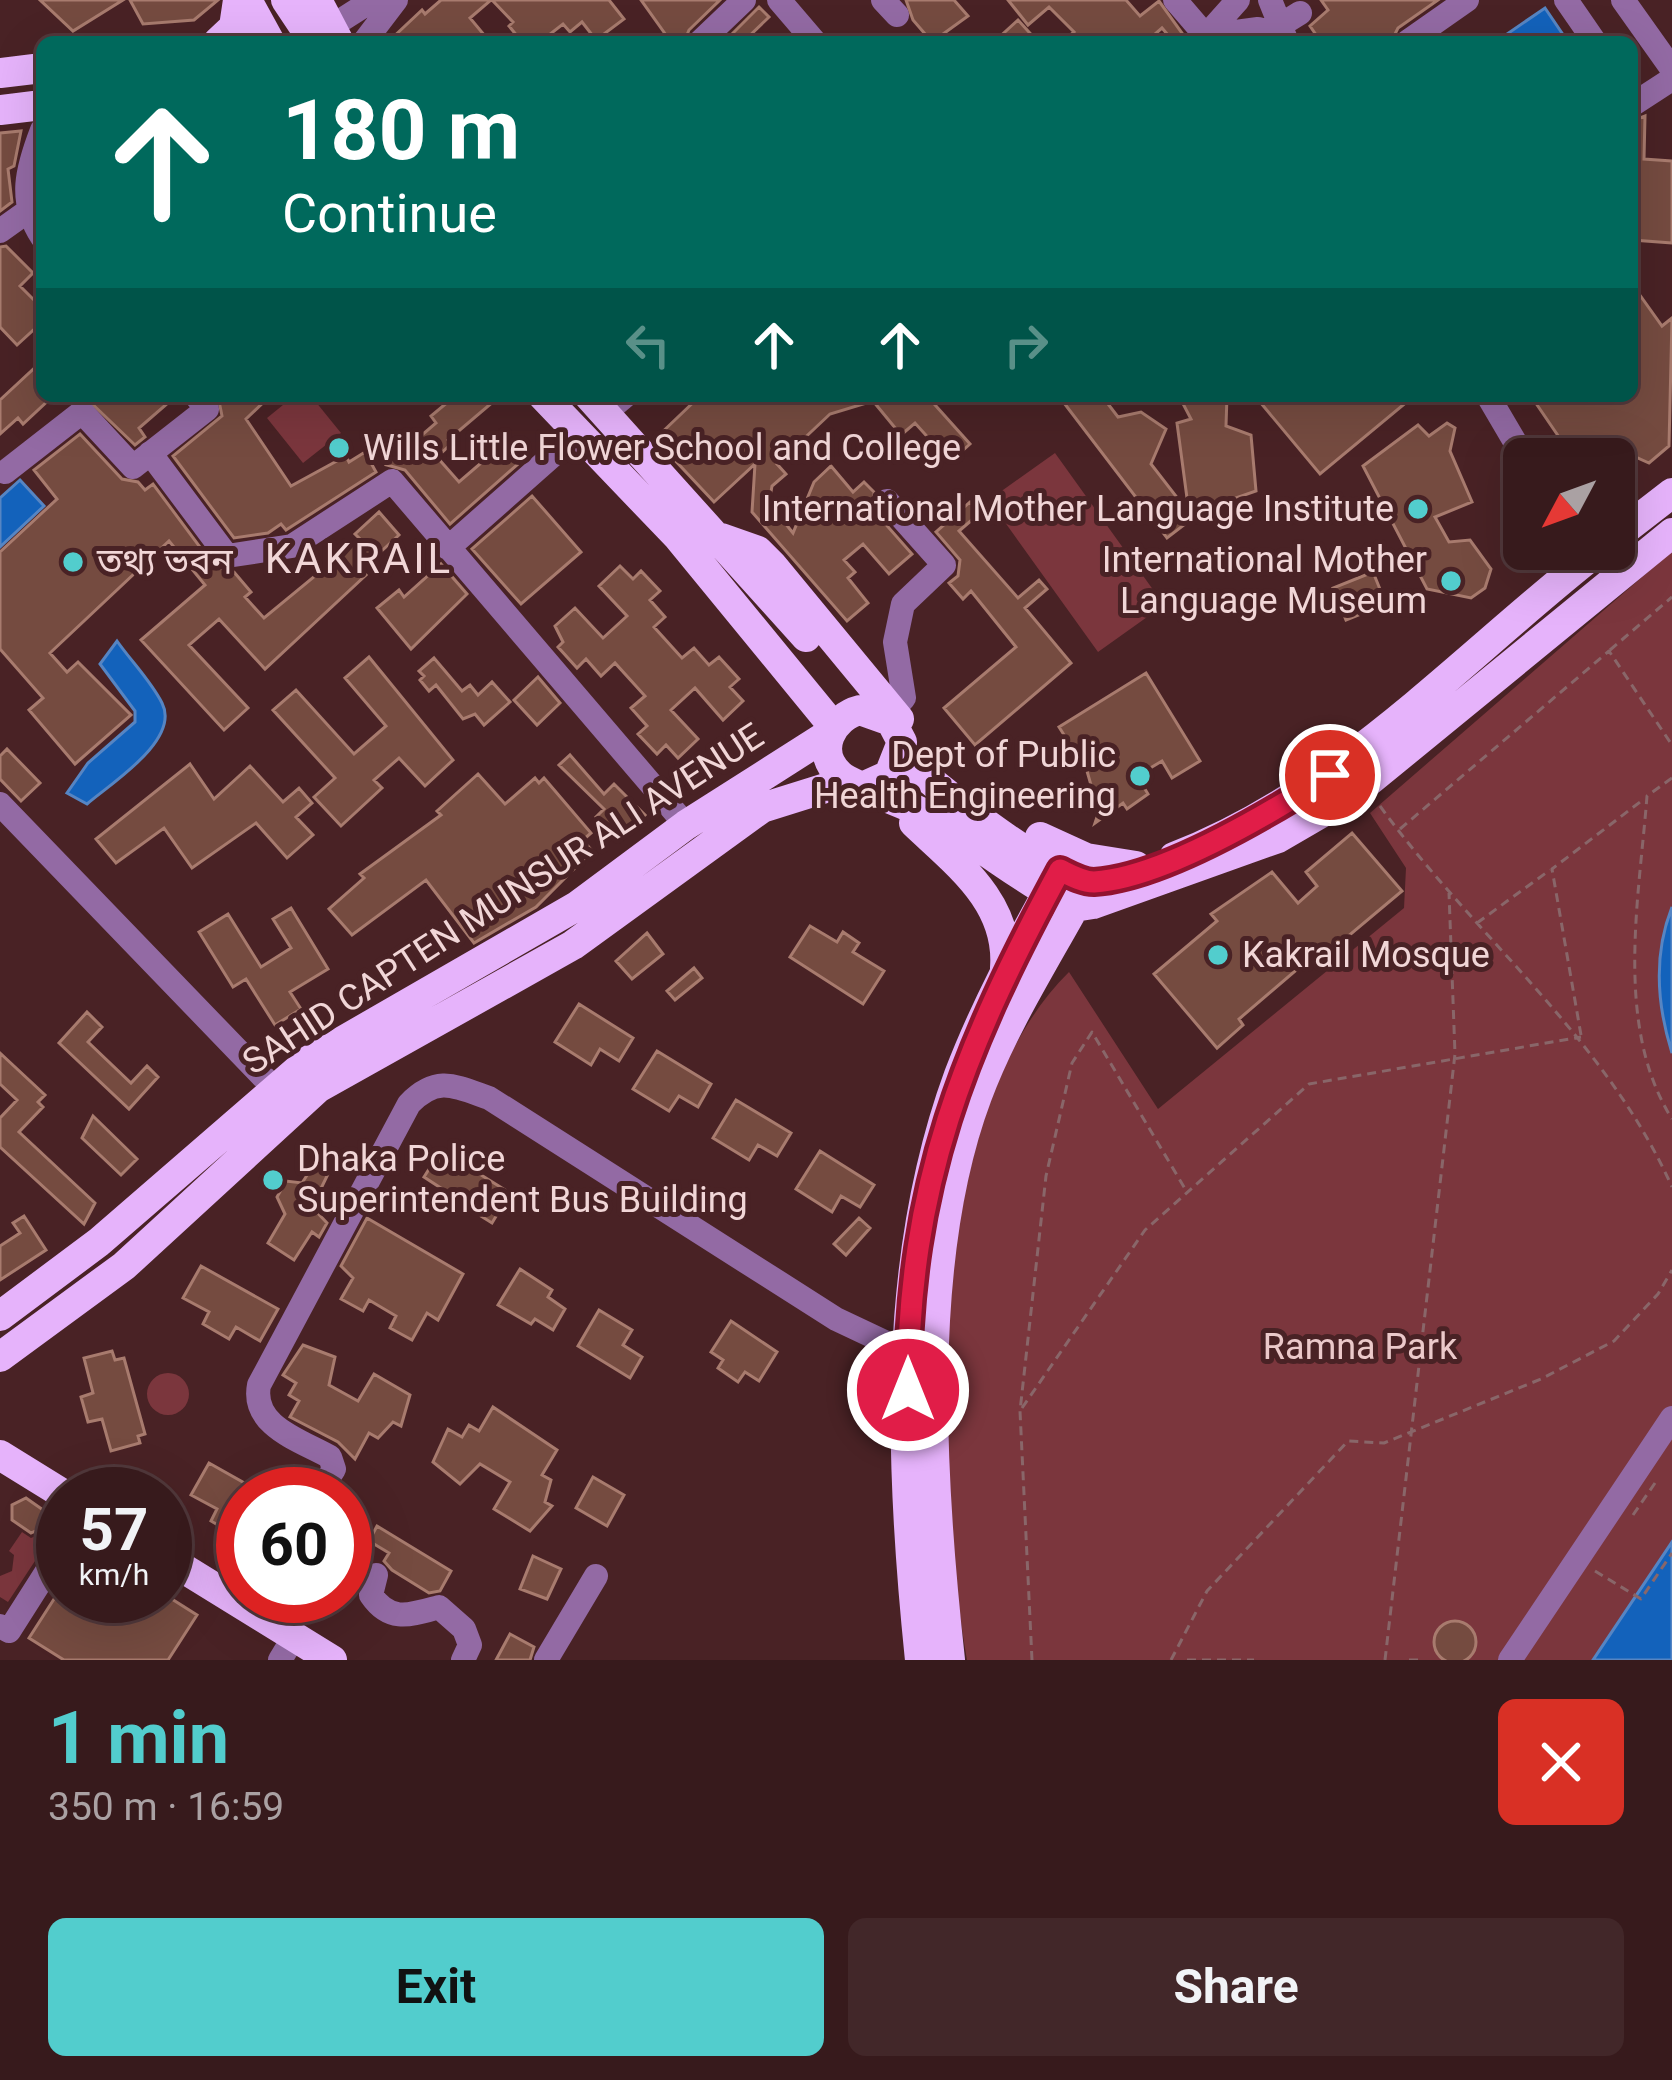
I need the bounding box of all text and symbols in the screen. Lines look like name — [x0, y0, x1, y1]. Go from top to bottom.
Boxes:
text: 180 m — [282, 81, 520, 180]
icon: ahead — [84, 84, 240, 240]
text: Continue — [282, 182, 497, 245]
icon: left — [615, 312, 681, 378]
icon: ahead — [741, 312, 807, 378]
icon: ahead — [867, 312, 933, 378]
icon: right — [993, 312, 1059, 378]
place label: Wills Little Flower School and College — [363, 427, 961, 469]
marker: Wills Little Flower School and College — [326, 435, 352, 461]
north arrow — [1503, 438, 1635, 570]
map controls — [1503, 438, 1635, 570]
place label: International Mother Language Institute — [762, 488, 1394, 530]
marker: International Mother Language Institute — [1405, 496, 1431, 522]
district label: KAKRAIL — [265, 534, 453, 583]
place label: International Mother Language Museum — [1102, 539, 1427, 622]
place label: তথ্য ভবন — [96, 541, 234, 583]
marker: তথ্য ভবন — [60, 549, 86, 575]
marker: International Mother Language Museum — [1438, 568, 1464, 594]
street label: SAHID CAPTEN MUNSUR ALI AVENUE — [235, 715, 771, 1083]
pin — [1279, 724, 1381, 826]
place label: Dept of Public Health Engineering — [814, 734, 1116, 817]
icon: arrive — [1297, 742, 1363, 808]
marker: Dept of Public Health Engineering — [1127, 763, 1153, 789]
place label: Kakrail Mosque — [1242, 934, 1490, 976]
marker: Kakrail Mosque — [1205, 942, 1231, 968]
place label: Dhaka Police Superintendent Bus Building — [297, 1138, 748, 1221]
marker: Dhaka Police Superintendent Bus Building — [260, 1167, 286, 1193]
park label: Ramna Park — [1263, 1326, 1458, 1368]
position arrow — [845, 1327, 971, 1453]
speed limit sign: 60 — [216, 1467, 372, 1623]
text: 57 — [80, 1494, 148, 1565]
text: km/h — [79, 1557, 149, 1592]
text: 1 min — [48, 1696, 229, 1781]
button: close — [1498, 1699, 1624, 1825]
text: 350 m · 16:59 — [48, 1784, 284, 1830]
button: Exit — [48, 1918, 824, 2056]
button: Share — [848, 1918, 1624, 2056]

